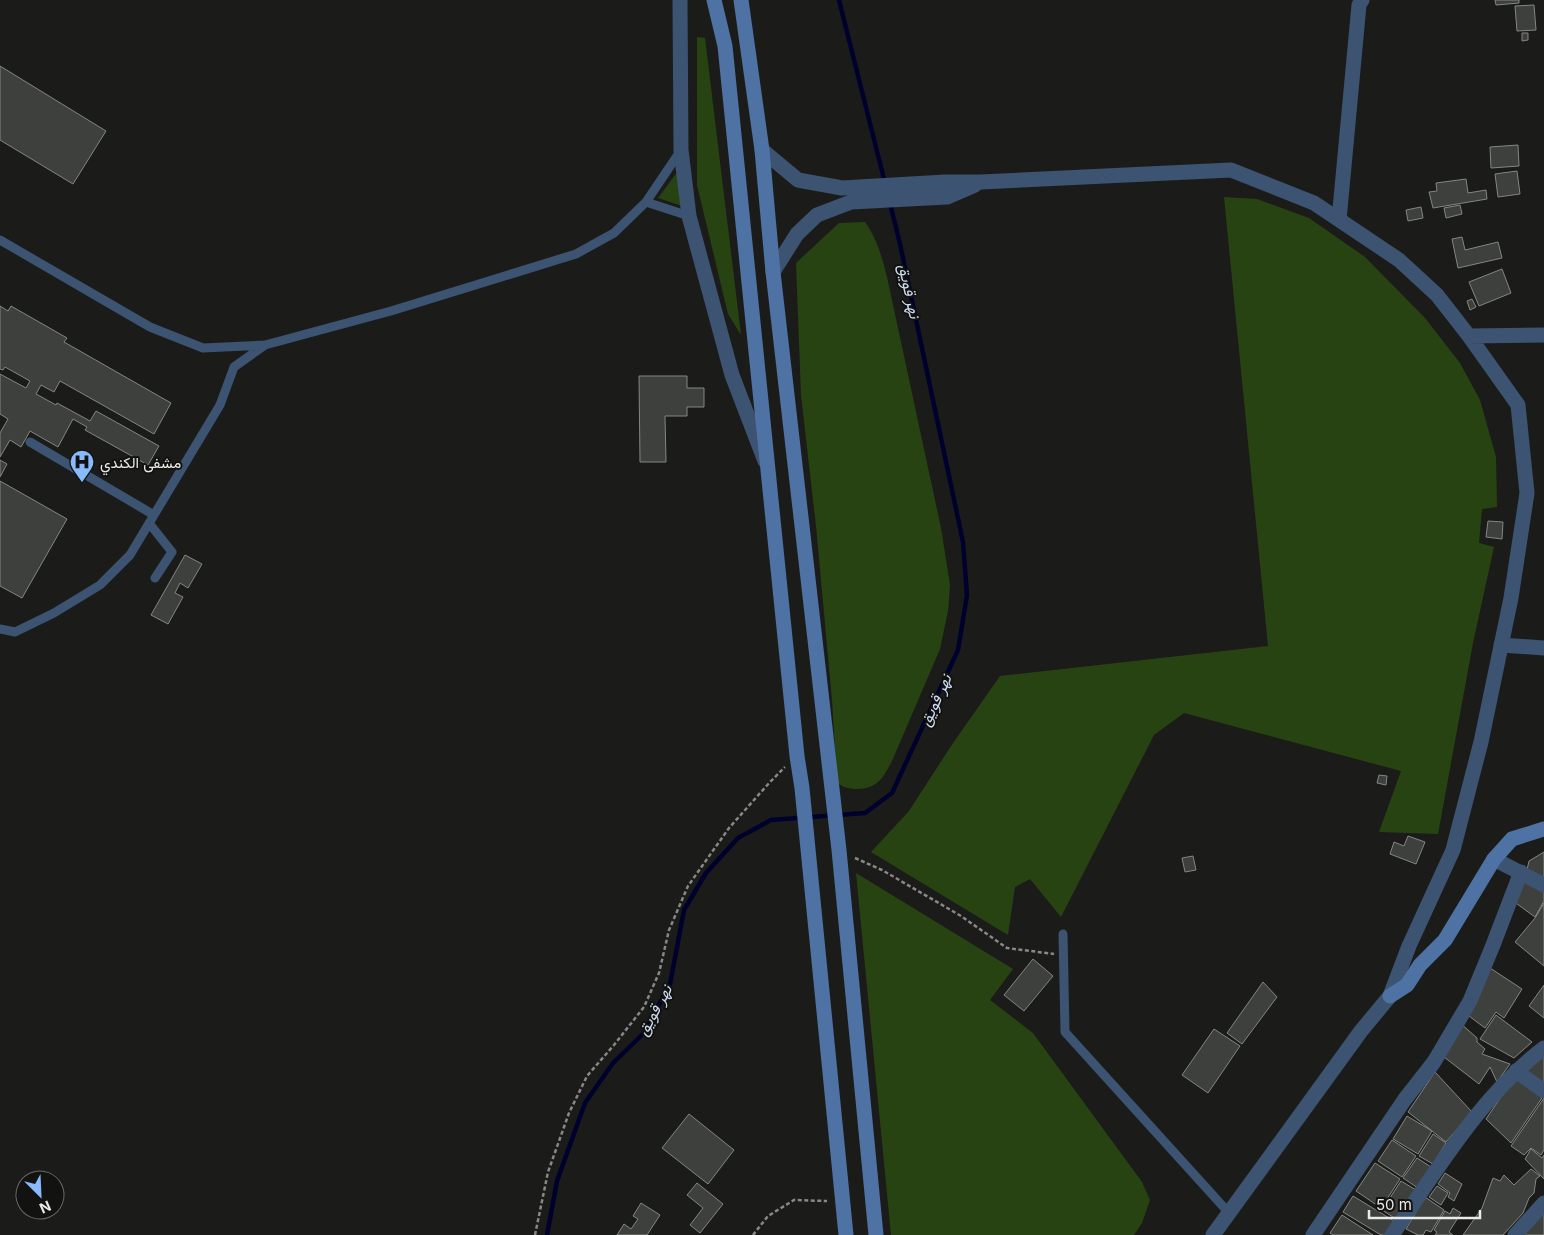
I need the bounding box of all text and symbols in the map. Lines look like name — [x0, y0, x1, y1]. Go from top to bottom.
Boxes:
water label: نهر قويق — [894, 262, 926, 322]
hospital icon: مشفى الكندي — [69, 449, 95, 483]
place label: مشفى الكندي — [100, 453, 181, 476]
water label: نهر قويق — [914, 670, 957, 730]
water label: نهر قويق — [632, 980, 678, 1039]
north arrow — [15, 1170, 65, 1220]
scale bar — [1369, 1188, 1480, 1220]
text: 50 m — [1376, 1195, 1412, 1214]
text: N — [37, 1197, 54, 1217]

